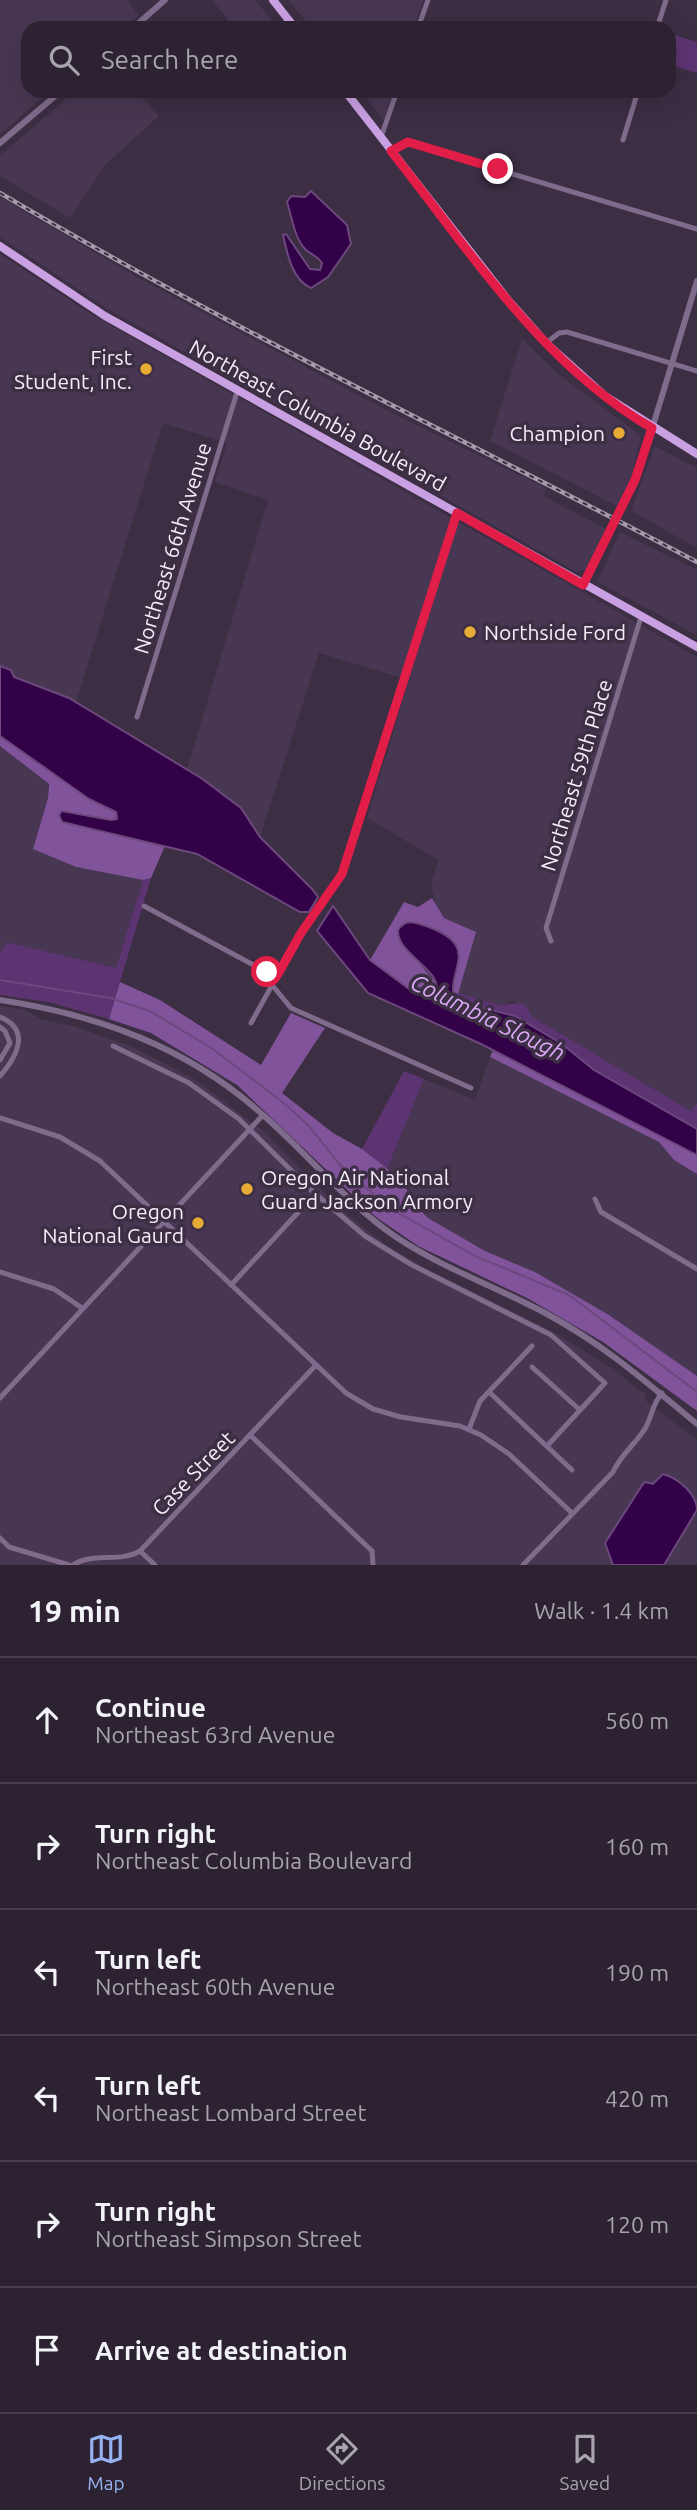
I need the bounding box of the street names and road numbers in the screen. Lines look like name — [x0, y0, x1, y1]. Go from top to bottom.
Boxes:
street label: Northeast Columbia Boulevard — [185, 334, 451, 496]
street label: Northeast 66th Avenue — [128, 440, 216, 656]
street label: Northeast 59th Place — [535, 676, 617, 874]
street label: Case Street — [147, 1426, 239, 1520]

